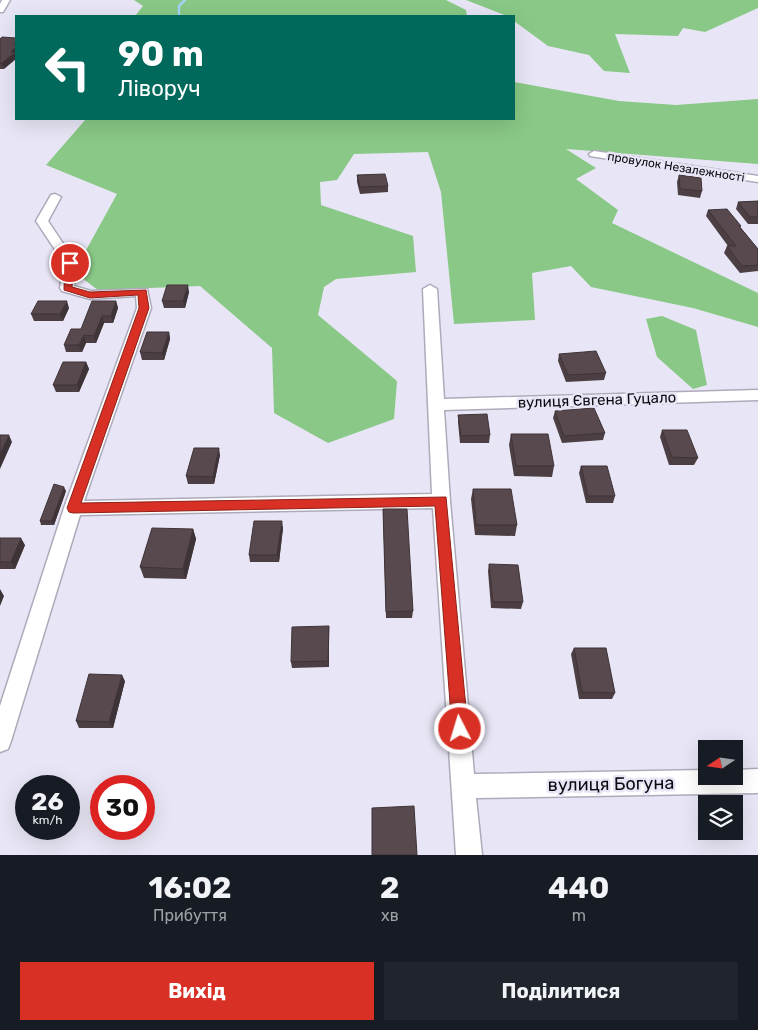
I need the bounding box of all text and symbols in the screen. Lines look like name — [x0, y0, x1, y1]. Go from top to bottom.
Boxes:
text: 90 m — [118, 33, 204, 75]
icon: left — [35, 35, 100, 100]
text: Ліворуч — [118, 75, 201, 102]
street label: провулок Незалежності — [607, 149, 746, 185]
pin — [49, 242, 91, 284]
icon: arrive — [56, 249, 84, 277]
street label: вулиця Євгена Гуцало — [517, 388, 677, 412]
position arrow — [433, 702, 485, 754]
north arrow — [698, 740, 742, 785]
map controls — [698, 740, 743, 840]
street label: вулиця Богуна — [548, 772, 674, 796]
speed limit sign: 30 — [90, 775, 155, 840]
text: 26 — [31, 787, 64, 816]
button: layers — [698, 795, 743, 840]
text: km/h — [33, 813, 62, 827]
text: 16:02 — [149, 870, 232, 906]
text: 2 — [380, 870, 400, 906]
text: 440 — [548, 870, 610, 906]
text: Прибуття — [153, 906, 227, 925]
text: хв — [381, 906, 399, 925]
text: m — [572, 906, 586, 925]
button: Вихід — [20, 962, 374, 1020]
button: Поділитися — [384, 962, 738, 1020]

